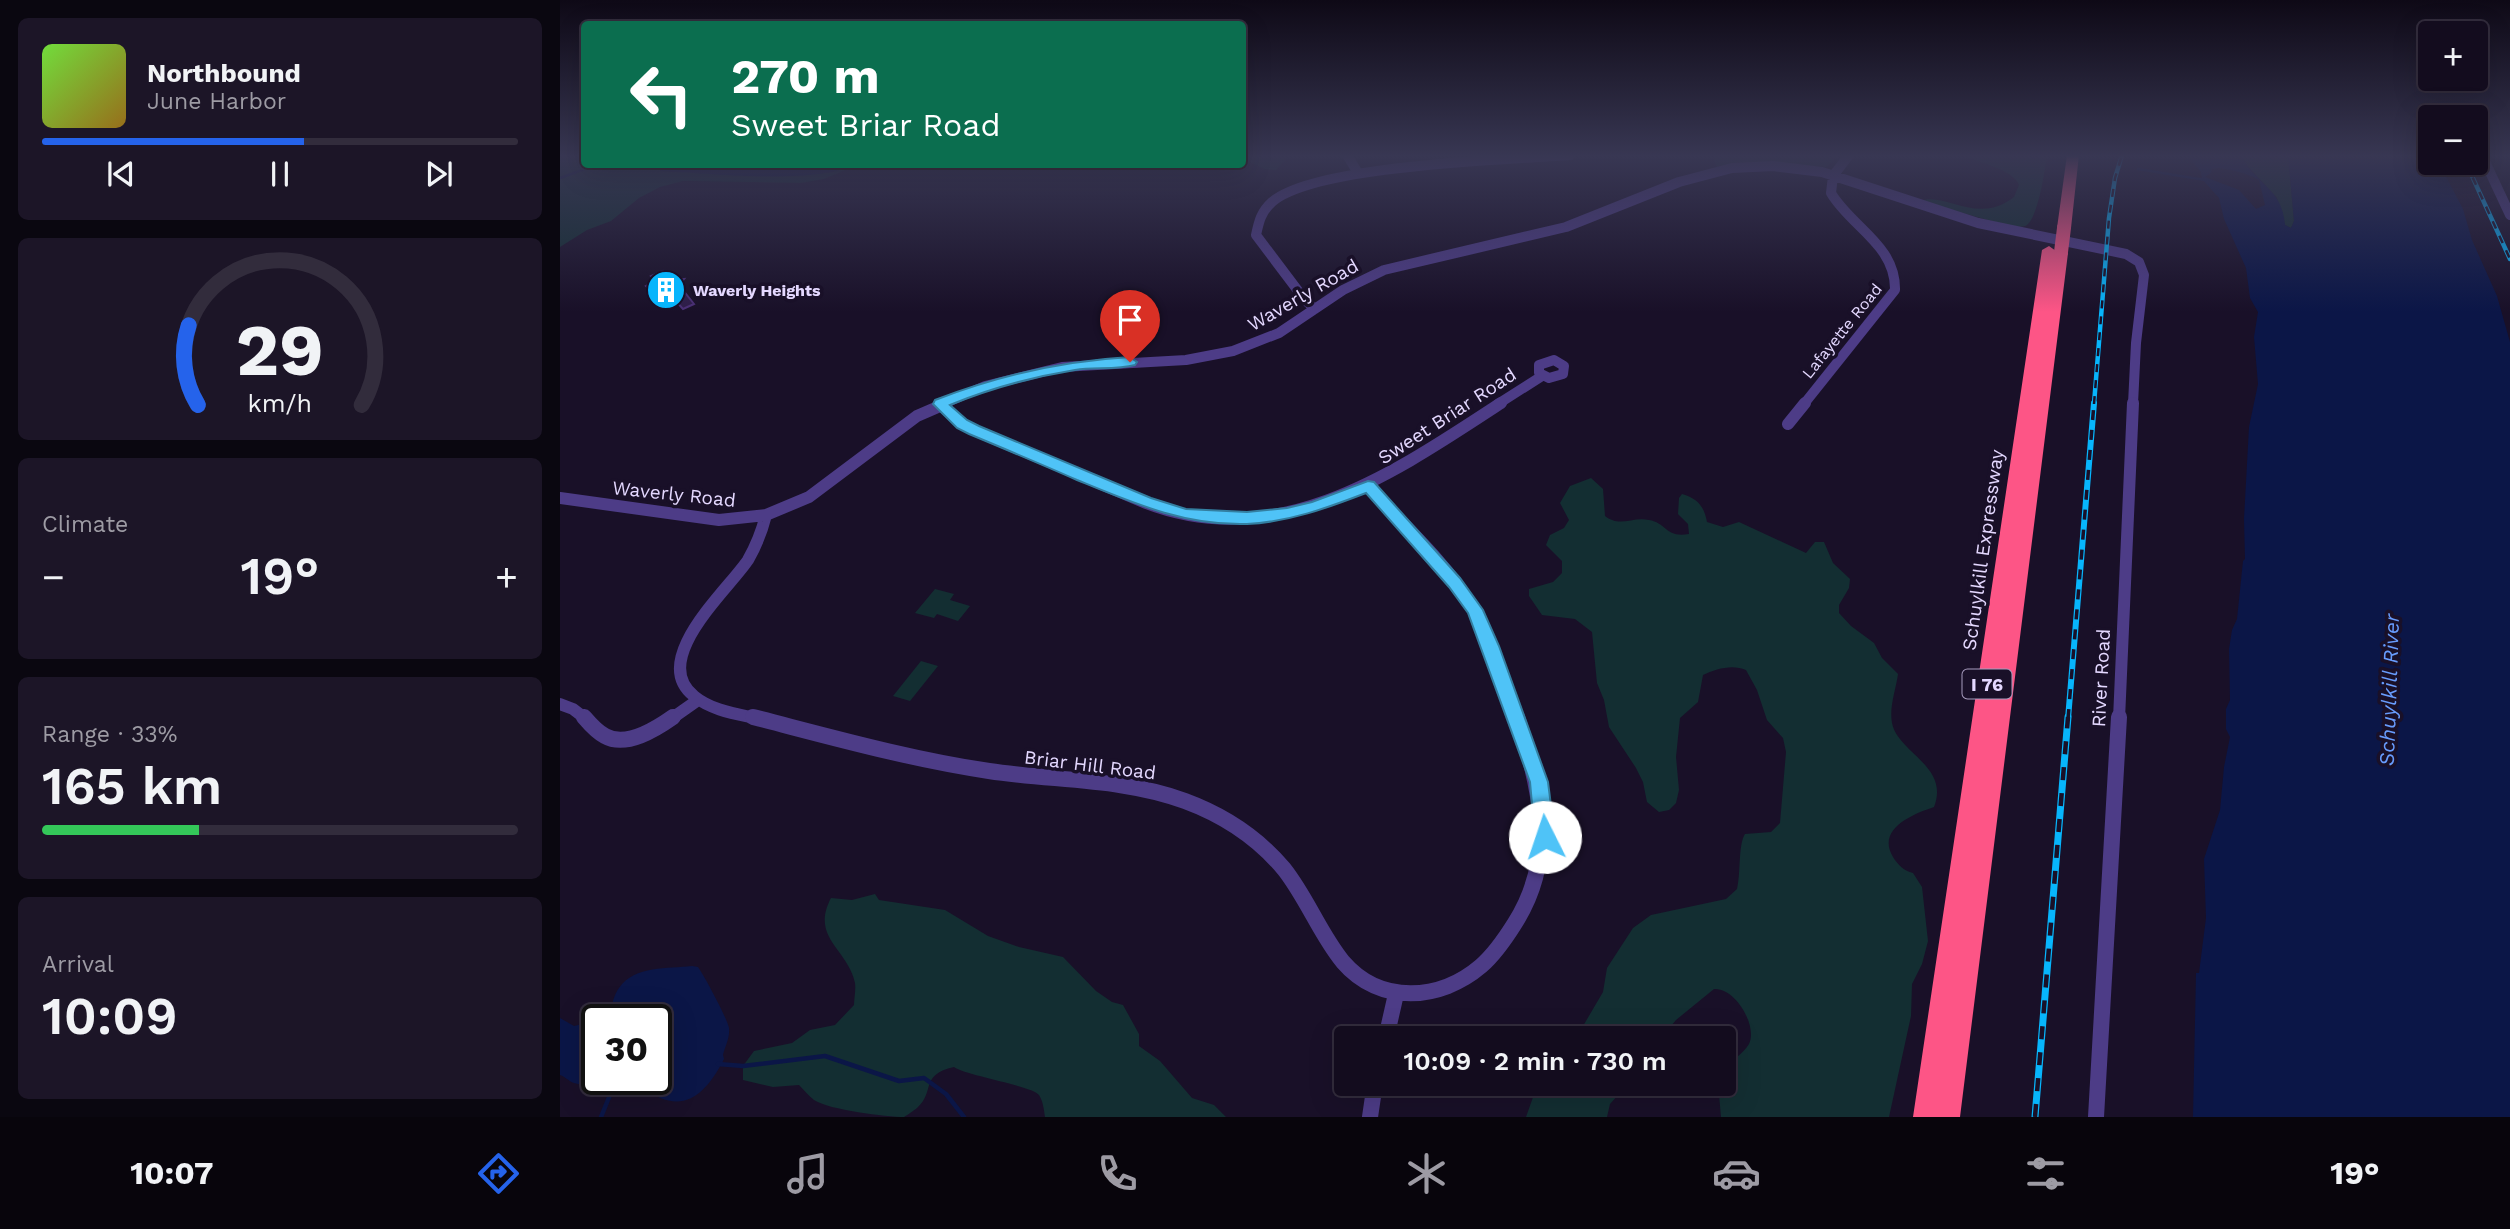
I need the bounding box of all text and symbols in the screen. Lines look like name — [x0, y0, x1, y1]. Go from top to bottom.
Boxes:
map controls — [2418, 21, 2488, 175]
button: + — [2418, 21, 2488, 91]
text: 270 m — [731, 47, 880, 105]
icon: left — [616, 49, 707, 140]
text: Northbound — [147, 58, 301, 88]
text: June Harbor — [147, 88, 286, 115]
button: − — [2418, 105, 2488, 175]
text: Sweet Briar Road — [731, 106, 1000, 144]
icon: previous — [102, 155, 140, 193]
icon: pause — [261, 155, 299, 193]
icon: next — [420, 155, 458, 193]
street label: Waverly Road — [1244, 254, 1362, 336]
building icon: Waverly Heights — [645, 269, 687, 311]
street label: Lafayette Road — [1798, 280, 1886, 382]
place label: Waverly Heights — [693, 281, 821, 300]
pin — [1100, 290, 1160, 362]
icon: arrive — [1111, 301, 1149, 339]
text: 29 — [236, 307, 324, 393]
street label: Sweet Briar Road — [1374, 363, 1520, 469]
text: km/h — [248, 388, 312, 417]
street label: Schuylkill Expressway — [1957, 448, 2009, 652]
street label: Waverly Road — [611, 476, 737, 512]
text: Climate — [42, 511, 128, 538]
text: 19° — [241, 546, 319, 607]
text: − — [42, 555, 65, 599]
text: + — [495, 555, 518, 599]
water label: Schuylkill River — [2374, 613, 2404, 767]
street label: River Road — [2087, 628, 2115, 728]
road number: I 76 — [1962, 670, 2012, 698]
text: Range · 33% — [42, 721, 177, 748]
street label: Briar Hill Road — [1023, 746, 1157, 784]
text: 165 km — [42, 756, 222, 817]
position arrow — [1508, 800, 1582, 874]
text: Arrival — [42, 951, 114, 978]
text: 10:09 — [42, 986, 177, 1047]
speed limit sign: 30 — [581, 1004, 672, 1095]
text: 10:09 · 2 min · 730 m — [1403, 1046, 1667, 1076]
icon: directions — [474, 1149, 523, 1198]
icon: music — [783, 1149, 832, 1198]
icon: phone — [1093, 1149, 1142, 1198]
icon: climate — [1402, 1149, 1451, 1198]
icon: car — [1712, 1149, 1761, 1198]
icon: filters — [2021, 1149, 2070, 1198]
text: 10:07 — [130, 1154, 214, 1192]
text: 19° — [2330, 1154, 2380, 1192]

